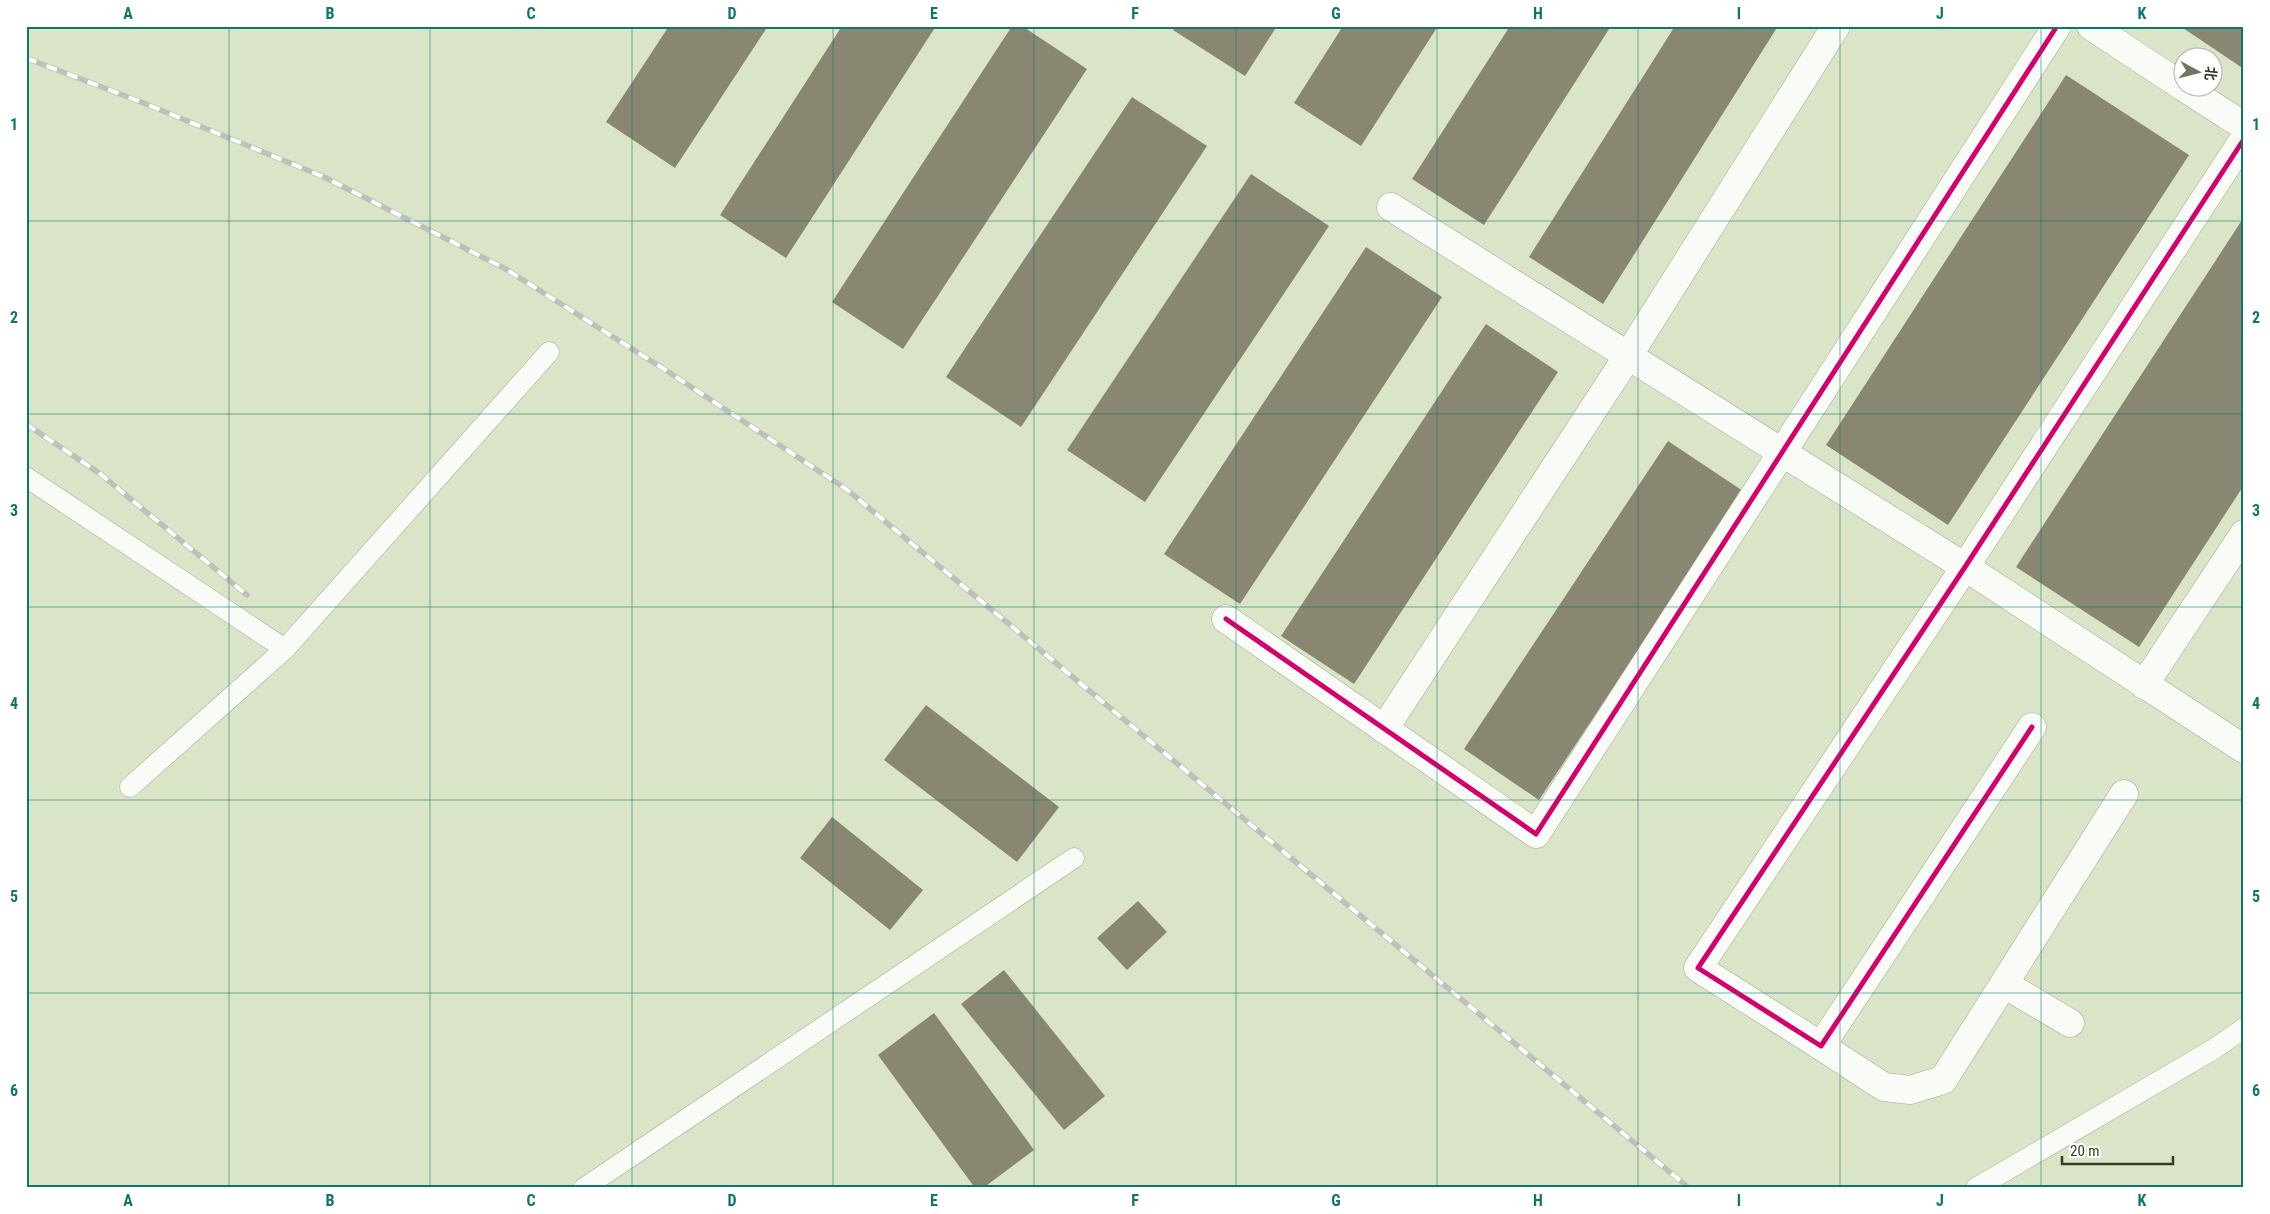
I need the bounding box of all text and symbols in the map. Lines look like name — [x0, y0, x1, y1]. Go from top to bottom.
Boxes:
text: A — [123, 4, 133, 23]
text: B — [326, 4, 335, 23]
text: C — [526, 4, 536, 23]
text: D — [727, 4, 737, 23]
text: E — [930, 4, 938, 23]
text: F — [1131, 4, 1139, 23]
text: G — [1331, 4, 1341, 23]
text: H — [1533, 4, 1543, 23]
text: I — [1737, 4, 1741, 23]
text: J — [1936, 4, 1944, 23]
text: K — [2138, 4, 2147, 23]
north arrow — [2172, 48, 2222, 98]
text: 北 — [2202, 66, 2220, 82]
text: 1 — [10, 115, 18, 134]
text: 1 — [2252, 115, 2260, 134]
text: 2 — [10, 308, 18, 327]
text: 2 — [2252, 308, 2260, 327]
text: 3 — [10, 501, 18, 520]
text: 3 — [2252, 501, 2260, 520]
text: 4 — [10, 694, 18, 713]
text: 4 — [2252, 694, 2260, 713]
text: 5 — [10, 887, 18, 906]
text: 5 — [2252, 887, 2260, 906]
text: 6 — [10, 1081, 18, 1100]
text: 6 — [2252, 1081, 2260, 1100]
scale bar — [2062, 1134, 2174, 1166]
text: 20 m — [2070, 1142, 2100, 1160]
text: A — [123, 1191, 133, 1210]
text: B — [326, 1191, 335, 1210]
text: C — [526, 1191, 536, 1210]
text: D — [727, 1191, 737, 1210]
text: E — [930, 1191, 938, 1210]
text: F — [1131, 1191, 1139, 1210]
text: G — [1331, 1191, 1341, 1210]
text: H — [1533, 1191, 1543, 1210]
text: I — [1737, 1191, 1741, 1210]
text: J — [1936, 1191, 1944, 1210]
text: K — [2138, 1191, 2147, 1210]

